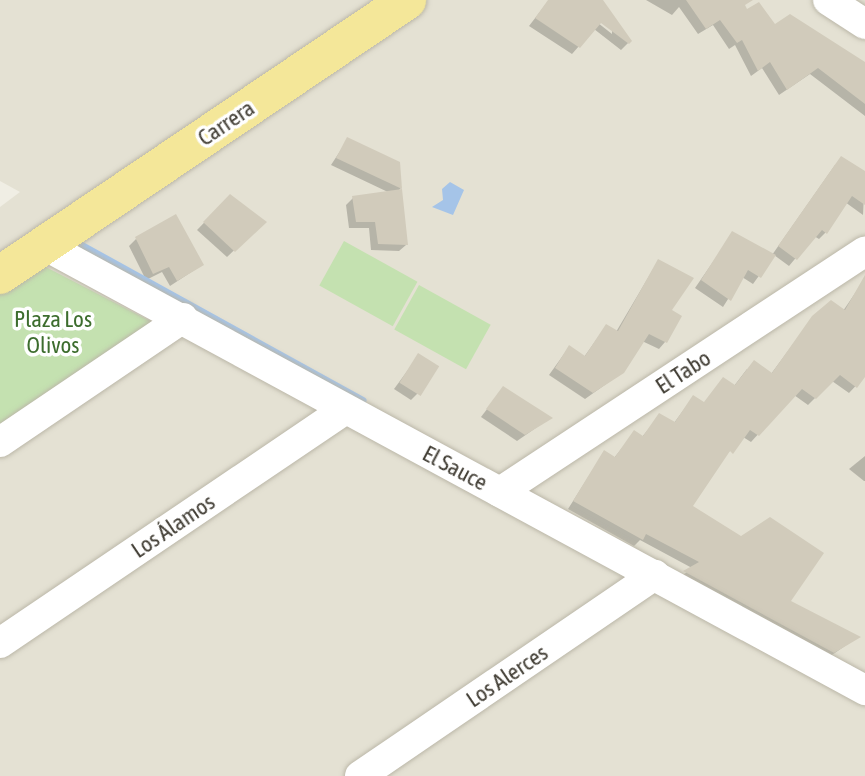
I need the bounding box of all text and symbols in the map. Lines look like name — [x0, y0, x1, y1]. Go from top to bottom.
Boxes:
street label: Carrera — [193, 94, 259, 152]
park label: Plaza Los Olivos — [14, 305, 92, 359]
street label: El Tabo — [650, 344, 716, 400]
street label: El Sauce — [418, 440, 492, 496]
street label: Los Álamos — [126, 488, 220, 564]
street label: Los Alerces — [461, 639, 553, 713]

